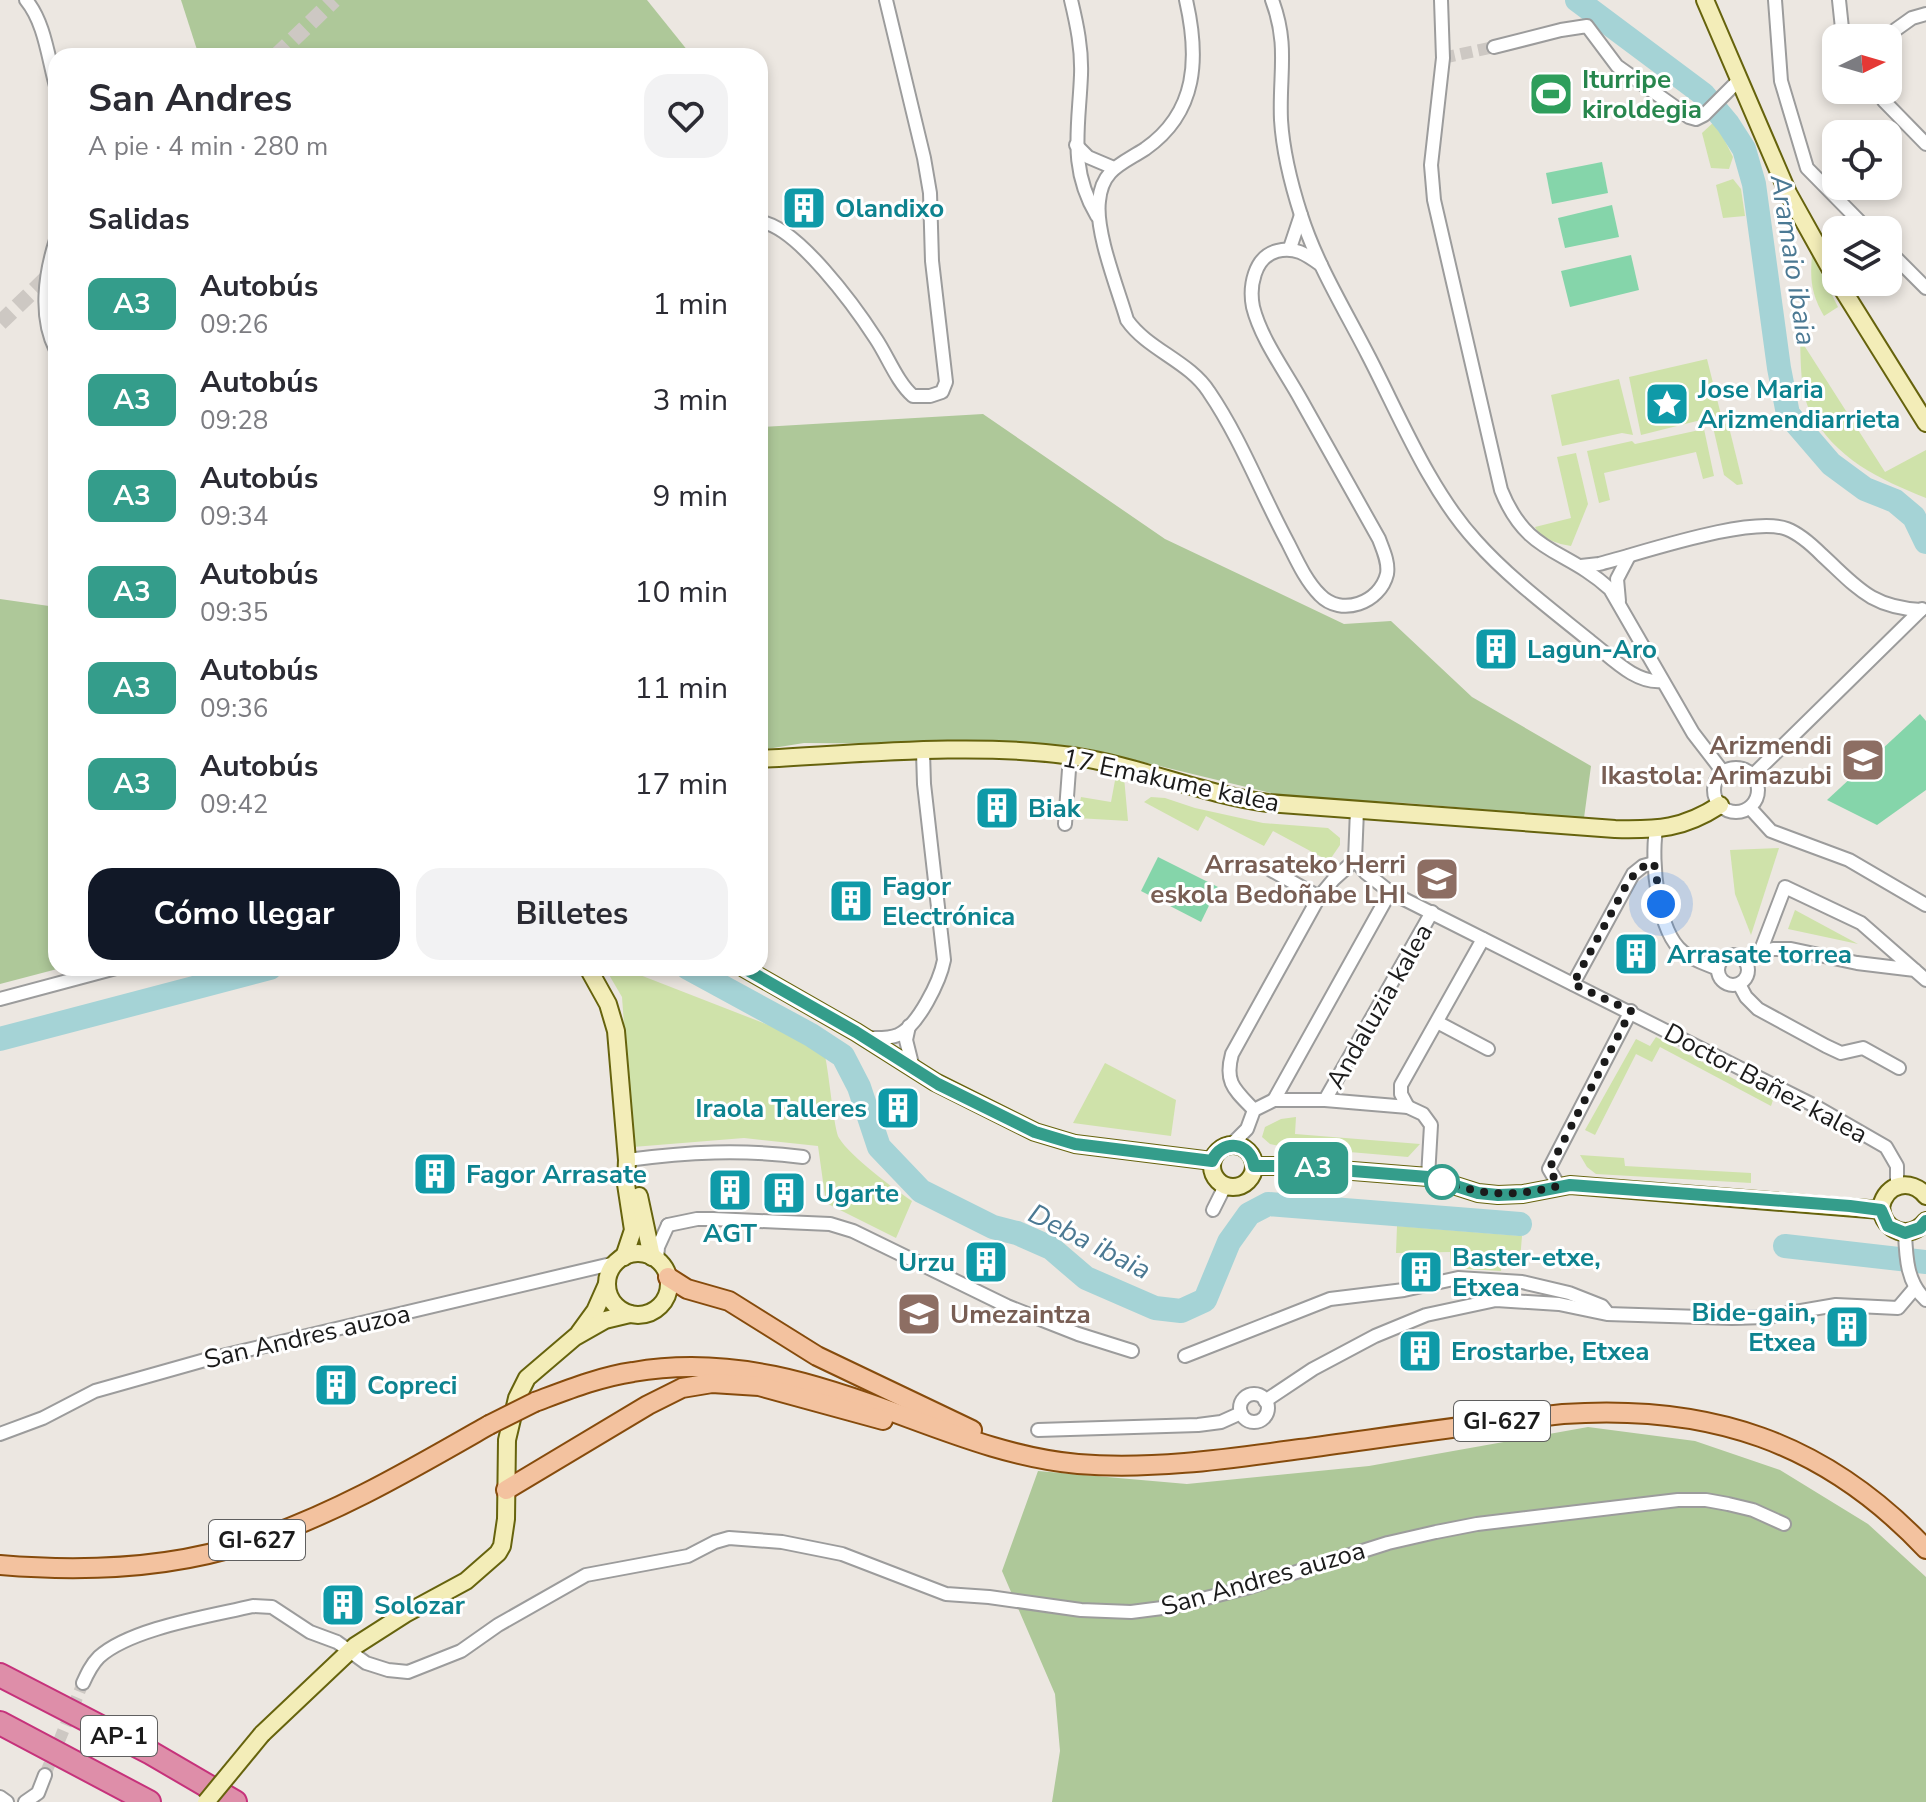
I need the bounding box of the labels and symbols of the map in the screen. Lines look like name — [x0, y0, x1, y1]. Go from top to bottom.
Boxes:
north arrow — [1822, 24, 1902, 104]
place label: Iturripe kiroldegia — [1582, 62, 1702, 127]
sports icon: Iturripe kiroldegia — [1527, 70, 1575, 118]
water label: Aramaio ibaia — [1761, 171, 1825, 348]
building icon: Olandixo — [780, 184, 828, 232]
place label: Olandixo — [835, 191, 944, 226]
place label: Jose Maria Arizmendiarrieta — [1697, 372, 1900, 437]
place icon: Jose Maria Arizmendiarrieta — [1643, 380, 1691, 428]
building icon: Lagun-Aro — [1472, 625, 1520, 673]
place label: Lagun-Aro — [1527, 632, 1657, 667]
place label: Arizmendi Ikastola: Arimazubi — [1600, 728, 1832, 793]
school or university icon: Arizmendi Ikastola: Arimazubi — [1839, 736, 1887, 784]
street label: 17 Emakume kalea — [1059, 740, 1283, 821]
building icon: Biak — [973, 784, 1021, 832]
place label: Biak — [1028, 791, 1082, 826]
place label: Arrasateko Herri eskola Bedoñabe LHI — [1150, 847, 1406, 912]
school or university icon: Arrasateko Herri eskola Bedoñabe LHI — [1413, 855, 1461, 903]
place label: Fagor Electrónica — [882, 869, 1015, 934]
building icon: Fagor Electrónica — [827, 877, 875, 925]
your location — [1641, 884, 1681, 924]
street label: Andaluzia kalea — [1318, 917, 1441, 1095]
building icon: Arrasate torrea — [1612, 930, 1660, 978]
place label: Arrasate torrea — [1667, 937, 1852, 972]
street label: Doctor Bañez kalea — [1658, 1015, 1874, 1152]
building icon: Iraola Talleres — [874, 1084, 922, 1132]
place label: Iraola Talleres — [695, 1091, 867, 1126]
line badge: A3 — [1277, 1142, 1349, 1194]
building icon: Fagor Arrasate — [411, 1150, 459, 1198]
place label: Fagor Arrasate — [466, 1157, 647, 1192]
unlabelled marker — [1425, 1165, 1459, 1199]
building icon: AGT — [706, 1166, 754, 1214]
building icon: Ugarte — [760, 1169, 808, 1217]
place label: Ugarte — [815, 1176, 899, 1211]
water label: Deba ibaia — [1022, 1195, 1157, 1289]
place label: AGT — [703, 1216, 758, 1251]
building icon: Urzu — [962, 1238, 1010, 1286]
place label: Baster-etxe, Etxea — [1452, 1240, 1601, 1305]
place label: Urzu — [898, 1245, 955, 1280]
building icon: Baster-etxe, Etxea — [1397, 1248, 1445, 1296]
school or university icon: Umezaintza — [895, 1290, 943, 1338]
place label: Bide-gain, Etxea — [1692, 1295, 1816, 1360]
street label: San Andres auzoa — [201, 1296, 414, 1377]
place label: Umezaintza — [950, 1297, 1091, 1332]
building icon: Bide-gain, Etxea — [1823, 1303, 1871, 1351]
building icon: Erostarbe, Etxea — [1396, 1327, 1444, 1375]
place label: Erostarbe, Etxea — [1451, 1334, 1649, 1369]
building icon: Copreci — [312, 1361, 360, 1409]
place label: Copreci — [367, 1368, 457, 1403]
road number: GI-627 — [1454, 1401, 1550, 1441]
road number: GI-627 — [209, 1520, 305, 1560]
street label: San Andres auzoa — [1157, 1533, 1369, 1624]
building icon: Solozar — [319, 1581, 367, 1629]
place label: Solozar — [374, 1588, 466, 1623]
road number: AP-1 — [81, 1716, 157, 1756]

